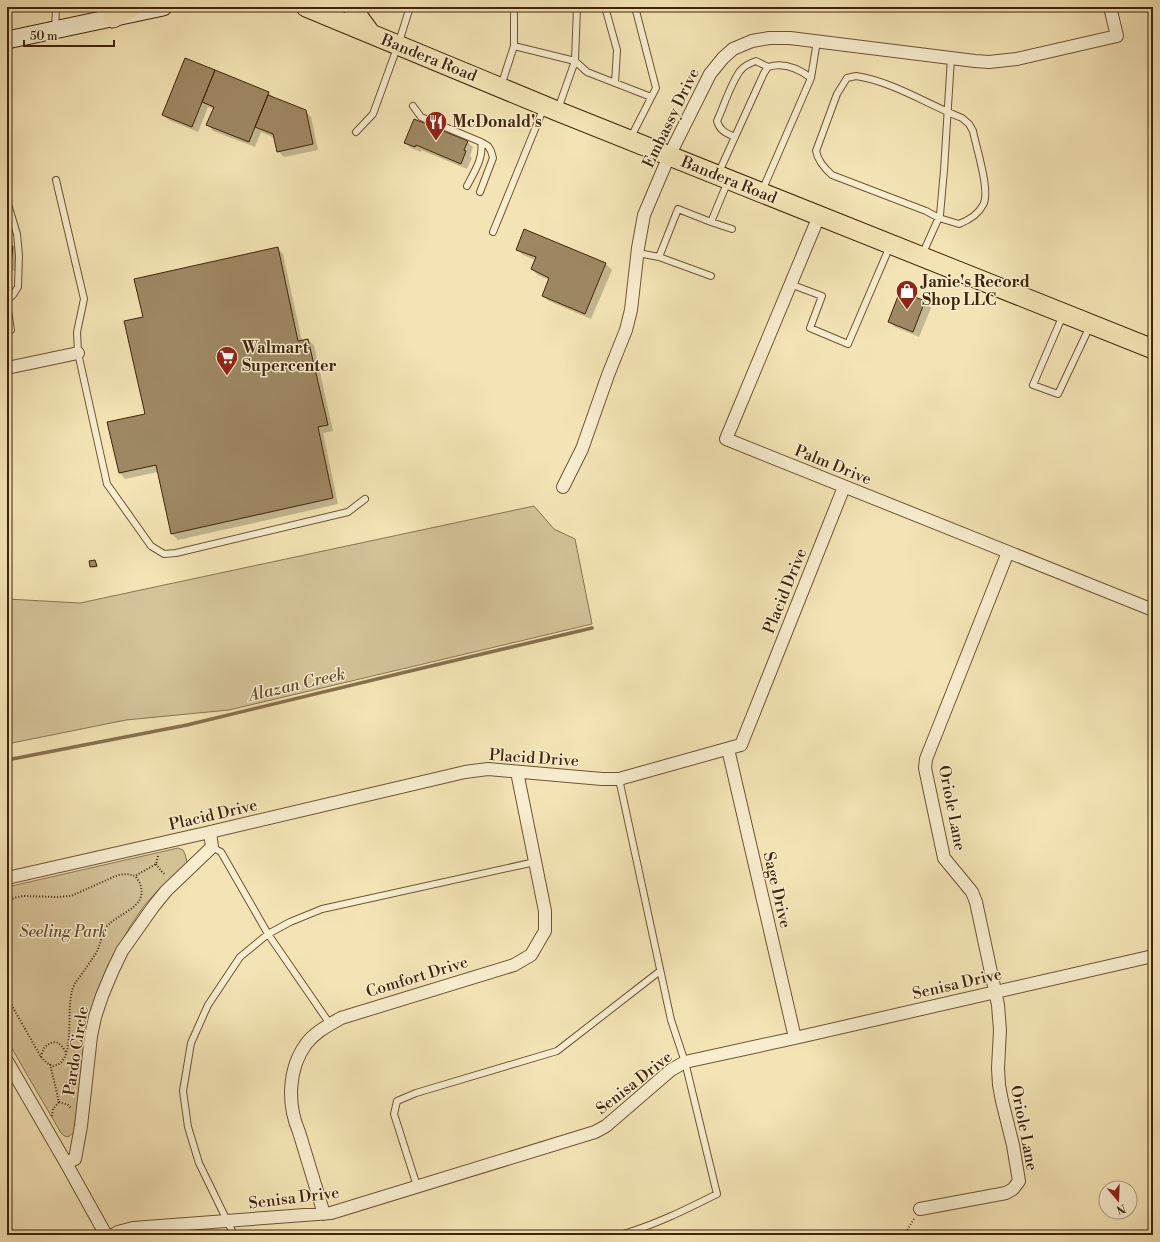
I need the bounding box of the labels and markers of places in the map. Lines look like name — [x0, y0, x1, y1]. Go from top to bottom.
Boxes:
restaurant icon: McDonald's — [423, 109, 449, 142]
place label: McDonald's — [452, 112, 542, 132]
place label: Janie's Record Shop LLC — [920, 272, 1030, 310]
shop icon: Janie's Record Shop LLC — [894, 278, 920, 311]
place label: Walmart Supercenter — [241, 338, 337, 376]
supermarket icon: Walmart Supercenter — [214, 344, 240, 377]

